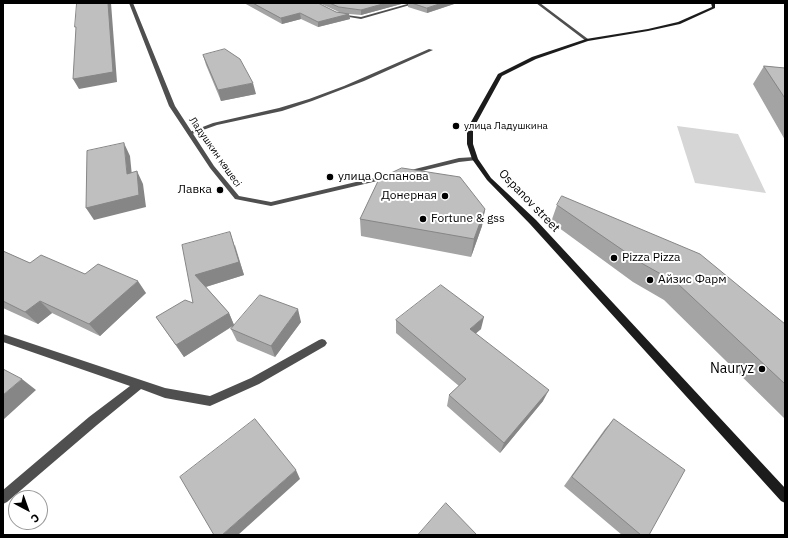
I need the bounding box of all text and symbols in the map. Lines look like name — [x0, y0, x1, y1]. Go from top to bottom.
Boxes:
street label: Ладушкин көшесі — [186, 115, 244, 189]
place label: улица Ладушкина — [464, 120, 548, 132]
marker: улица Ладушкина — [451, 121, 461, 131]
street label: Ospanov street — [495, 167, 563, 235]
place label: улица Оспанова — [338, 170, 429, 184]
marker: улица Оспанова — [325, 172, 335, 182]
place label: Лавка — [178, 183, 212, 197]
marker: Лавка — [215, 185, 225, 195]
place label: Донерная — [381, 189, 437, 203]
marker: Донерная — [440, 191, 450, 201]
place label: Fortune & gss — [431, 212, 505, 226]
marker: Fortune & gss — [418, 214, 428, 224]
place label: Pizza Pizza — [622, 251, 680, 265]
marker: Pizza Pizza — [609, 253, 619, 263]
place label: Айзис Фарм — [658, 273, 727, 287]
marker: Айзис Фарм — [645, 275, 655, 285]
place label: Nauryz — [710, 361, 754, 377]
marker: Nauryz — [757, 364, 767, 374]
north arrow — [8, 490, 48, 530]
text: С — [28, 511, 43, 526]

